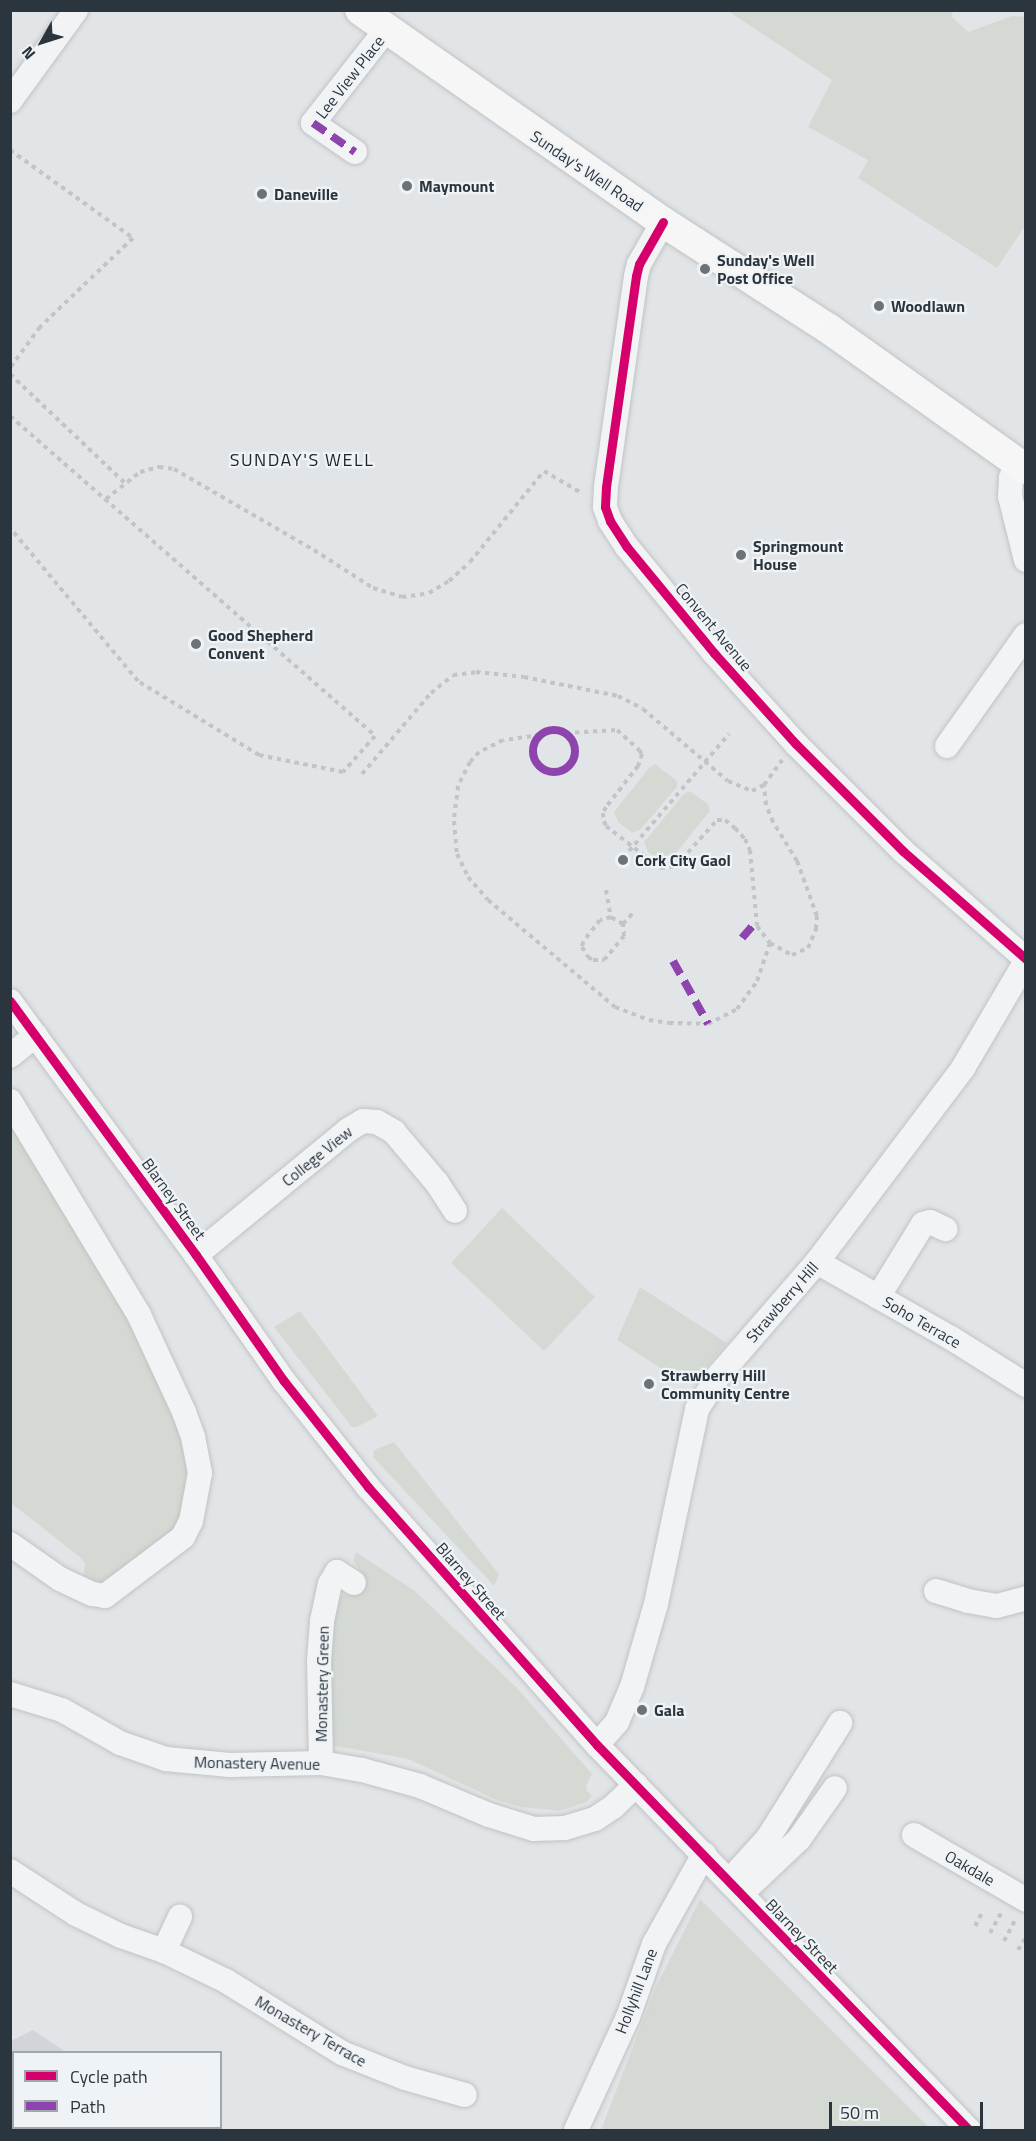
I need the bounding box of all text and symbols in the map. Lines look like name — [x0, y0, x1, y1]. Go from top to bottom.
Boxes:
north arrow — [12, 12, 72, 72]
street label: Lee View Place — [312, 32, 388, 122]
text: N — [15, 41, 41, 65]
street label: Sunday's Well Road — [527, 126, 647, 216]
place label: Maymount — [419, 176, 494, 196]
marker: Maymount — [400, 179, 414, 193]
place label: Daneville — [274, 184, 338, 204]
marker: Daneville — [255, 187, 269, 201]
place label: Sunday's Well Post Office — [717, 250, 815, 288]
marker: Sunday's Well Post Office — [698, 262, 712, 276]
place label: Woodlawn — [891, 296, 965, 316]
marker: Woodlawn — [872, 299, 886, 313]
district label: SUNDAY'S WELL — [230, 449, 374, 471]
place label: Springmount House — [753, 536, 843, 574]
marker: Springmount House — [734, 548, 748, 562]
street label: Convent Avenue — [672, 579, 756, 675]
place label: Good Shepherd Convent — [208, 625, 313, 663]
marker: Good Shepherd Convent — [189, 637, 203, 651]
place label: Cork City Gaol — [635, 850, 731, 870]
marker: Cork City Gaol — [616, 853, 630, 867]
street label: College View — [278, 1122, 356, 1190]
street label: Blarney Street — [138, 1154, 210, 1244]
street label: Strawberry Hill — [742, 1258, 822, 1346]
street label: Soho Terrace — [880, 1292, 964, 1352]
place label: Strawberry Hill Community Centre — [661, 1365, 790, 1403]
marker: Strawberry Hill Community Centre — [642, 1377, 656, 1391]
street label: Blarney Street — [432, 1538, 510, 1624]
street label: Monastery Green — [311, 1626, 333, 1742]
place label: Gala — [654, 1700, 684, 1720]
marker: Gala — [635, 1703, 649, 1717]
street label: Monastery Avenue — [194, 1752, 320, 1774]
street label: Oakdale — [942, 1846, 998, 1890]
street label: Blarney Street — [762, 1895, 842, 1977]
street label: Hollyhill Lane — [611, 1946, 661, 2036]
street label: Monastery Terrace — [252, 1991, 370, 2071]
legend — [12, 2051, 222, 2129]
text: Cycle path — [70, 2063, 148, 2090]
scale bar — [832, 2090, 986, 2128]
text: Path — [70, 2093, 106, 2120]
text: 50 m — [840, 2099, 879, 2126]

